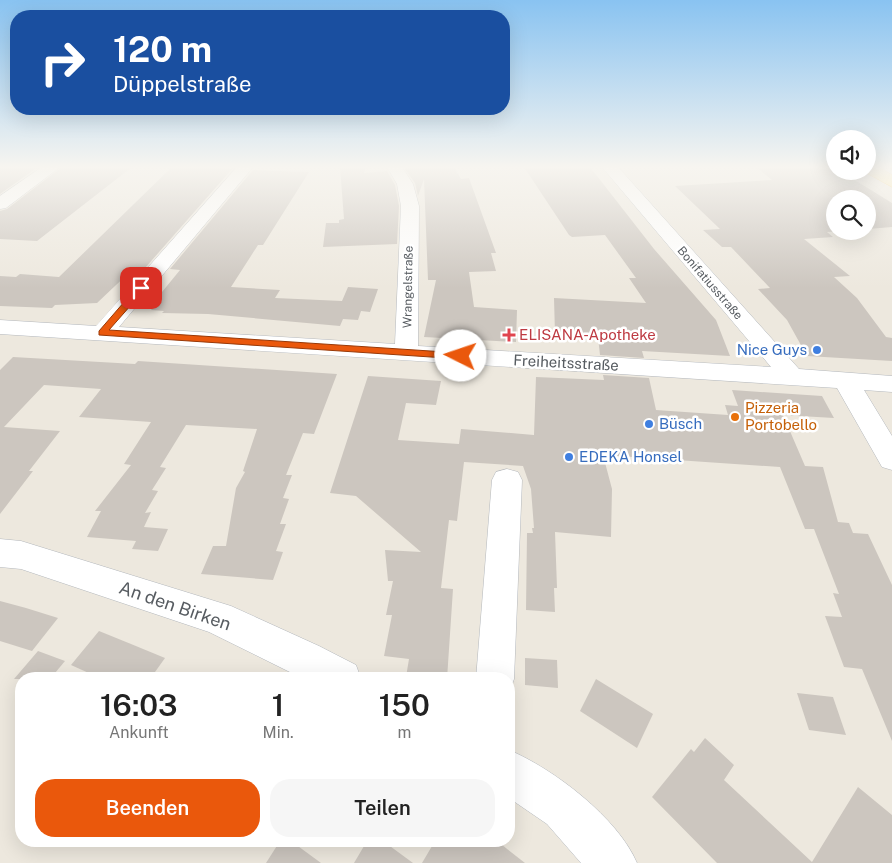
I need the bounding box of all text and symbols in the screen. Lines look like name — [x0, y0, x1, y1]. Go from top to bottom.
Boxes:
text: 120 m — [113, 29, 212, 70]
icon: right — [30, 30, 95, 95]
text: Düppelstraße — [113, 71, 251, 97]
map controls — [826, 130, 876, 240]
button: sound — [826, 130, 876, 180]
button: search — [826, 190, 876, 240]
street label: Bonifatiusstraße — [674, 244, 746, 323]
street label: Wrangelstraße — [400, 245, 416, 328]
pin — [120, 267, 162, 309]
icon: arrive — [127, 274, 155, 302]
place label: ELISANA-Apotheke — [519, 326, 656, 343]
position arrow — [434, 329, 486, 381]
marker: ELISANA-Apotheke — [503, 329, 515, 341]
place label: Nice Guys — [737, 341, 807, 358]
marker: Nice Guys — [811, 344, 823, 356]
street label: Freiheitsstraße — [513, 351, 619, 374]
place label: Pizzeria Portobello — [745, 399, 817, 433]
marker: Pizzeria Portobello — [729, 411, 741, 423]
place label: Büsch — [659, 415, 702, 432]
marker: Büsch — [643, 418, 655, 430]
place label: EDEKA Honsel — [579, 448, 682, 465]
marker: EDEKA Honsel — [563, 451, 575, 463]
street label: An den Birken — [116, 577, 234, 634]
text: 16:03 — [100, 687, 178, 723]
text: 1 — [272, 687, 284, 723]
text: 150 — [379, 687, 430, 723]
text: Ankunft — [109, 723, 169, 742]
text: Min. — [263, 723, 294, 742]
text: m — [397, 723, 411, 742]
button: Beenden — [35, 779, 260, 837]
button: Teilen — [270, 779, 495, 837]

